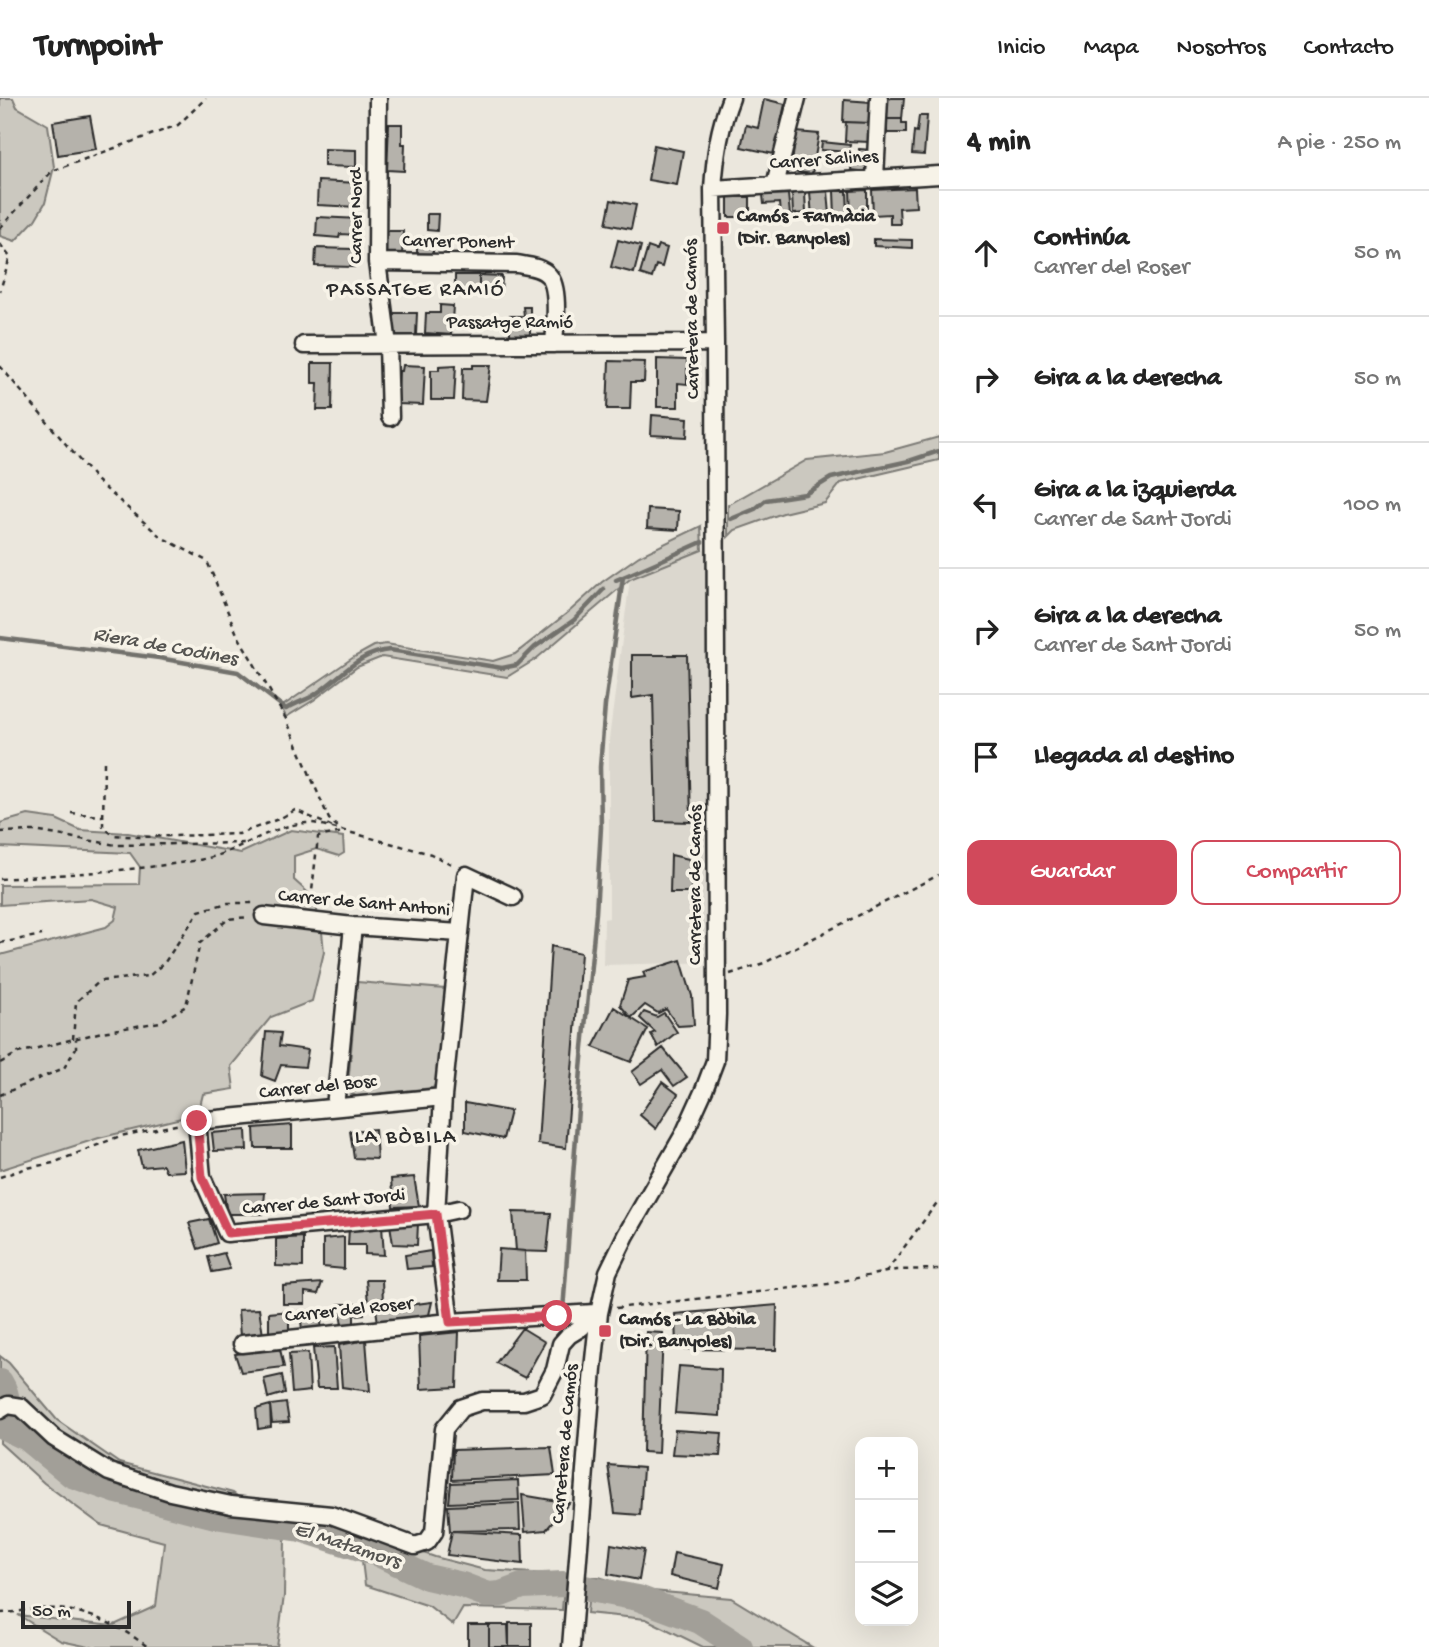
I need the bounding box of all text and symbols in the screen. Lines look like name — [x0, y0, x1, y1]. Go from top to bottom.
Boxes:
text: Turnpoint — [35, 29, 160, 67]
text: Inicio — [997, 34, 1045, 63]
text: Mapa — [1083, 34, 1139, 63]
text: Nosotros — [1177, 34, 1266, 63]
text: Contacto — [1304, 34, 1394, 63]
text: 4 min — [967, 126, 1030, 161]
text: A pie · 250 m — [1277, 130, 1401, 157]
street label: Carrer Salines — [769, 146, 880, 176]
street label: Carrer Nord — [346, 166, 369, 264]
place label: Camós - Farmàcia (Dir. Banyoles) — [736, 206, 877, 251]
marker: Camós - Farmàcia (Dir. Banyoles) — [715, 220, 731, 236]
text: Continúa — [1034, 224, 1129, 255]
street label: Carrer Ponent — [402, 231, 516, 256]
icon: ahead — [967, 234, 1005, 272]
street label: Carretera de Camós — [680, 238, 706, 399]
text: 50 m — [1354, 240, 1401, 267]
text: Carrer del Roser — [1034, 255, 1189, 282]
district label: PASSATGE RAMIÓ — [326, 279, 505, 304]
street label: Passatge Ramió — [446, 312, 573, 335]
icon: right — [967, 360, 1005, 398]
text: Gira a la derecha — [1034, 364, 1221, 395]
text: 50 m — [1354, 366, 1401, 393]
text: Gira a la izquierda — [1034, 476, 1236, 507]
icon: left — [967, 486, 1005, 524]
text: 100 m — [1344, 492, 1401, 519]
text: Carrer de Sant Jordi — [1034, 507, 1232, 534]
text: Gira a la derecha — [1034, 602, 1221, 633]
icon: right — [967, 612, 1005, 650]
text: 50 m — [1354, 618, 1401, 645]
water label: Riera de Codines — [91, 623, 241, 673]
text: Carrer de Sant Jordi — [1034, 633, 1232, 660]
icon: arrive — [967, 738, 1005, 776]
text: Llegada al destino — [1034, 742, 1234, 773]
street label: Carretera de Camós — [685, 804, 708, 965]
button: Guardar — [967, 840, 1177, 905]
button: Compartir — [1191, 840, 1401, 905]
street label: Carrer de Sant Antoni — [277, 885, 451, 923]
street label: Carrer del Bosc — [258, 1070, 378, 1106]
route end — [181, 1105, 212, 1136]
district label: LA BÒBILA — [355, 1126, 457, 1151]
street label: Carrer de Sant Jordi — [242, 1184, 406, 1222]
street label: Carrer del Roser — [284, 1293, 416, 1329]
route start — [541, 1300, 572, 1331]
place label: Camós - La Bòbila (Dir. Banyoles) — [618, 1309, 757, 1354]
marker: Camós - La Bòbila (Dir. Banyoles) — [597, 1323, 613, 1339]
street label: Carretera de Camós — [548, 1362, 585, 1525]
map controls — [855, 1437, 918, 1626]
button: + — [855, 1437, 918, 1500]
button: − — [855, 1500, 918, 1563]
water label: El Matamors — [291, 1518, 405, 1577]
button: layers — [855, 1563, 918, 1626]
scale bar — [21, 1598, 131, 1630]
text: 50 m — [32, 1601, 71, 1624]

